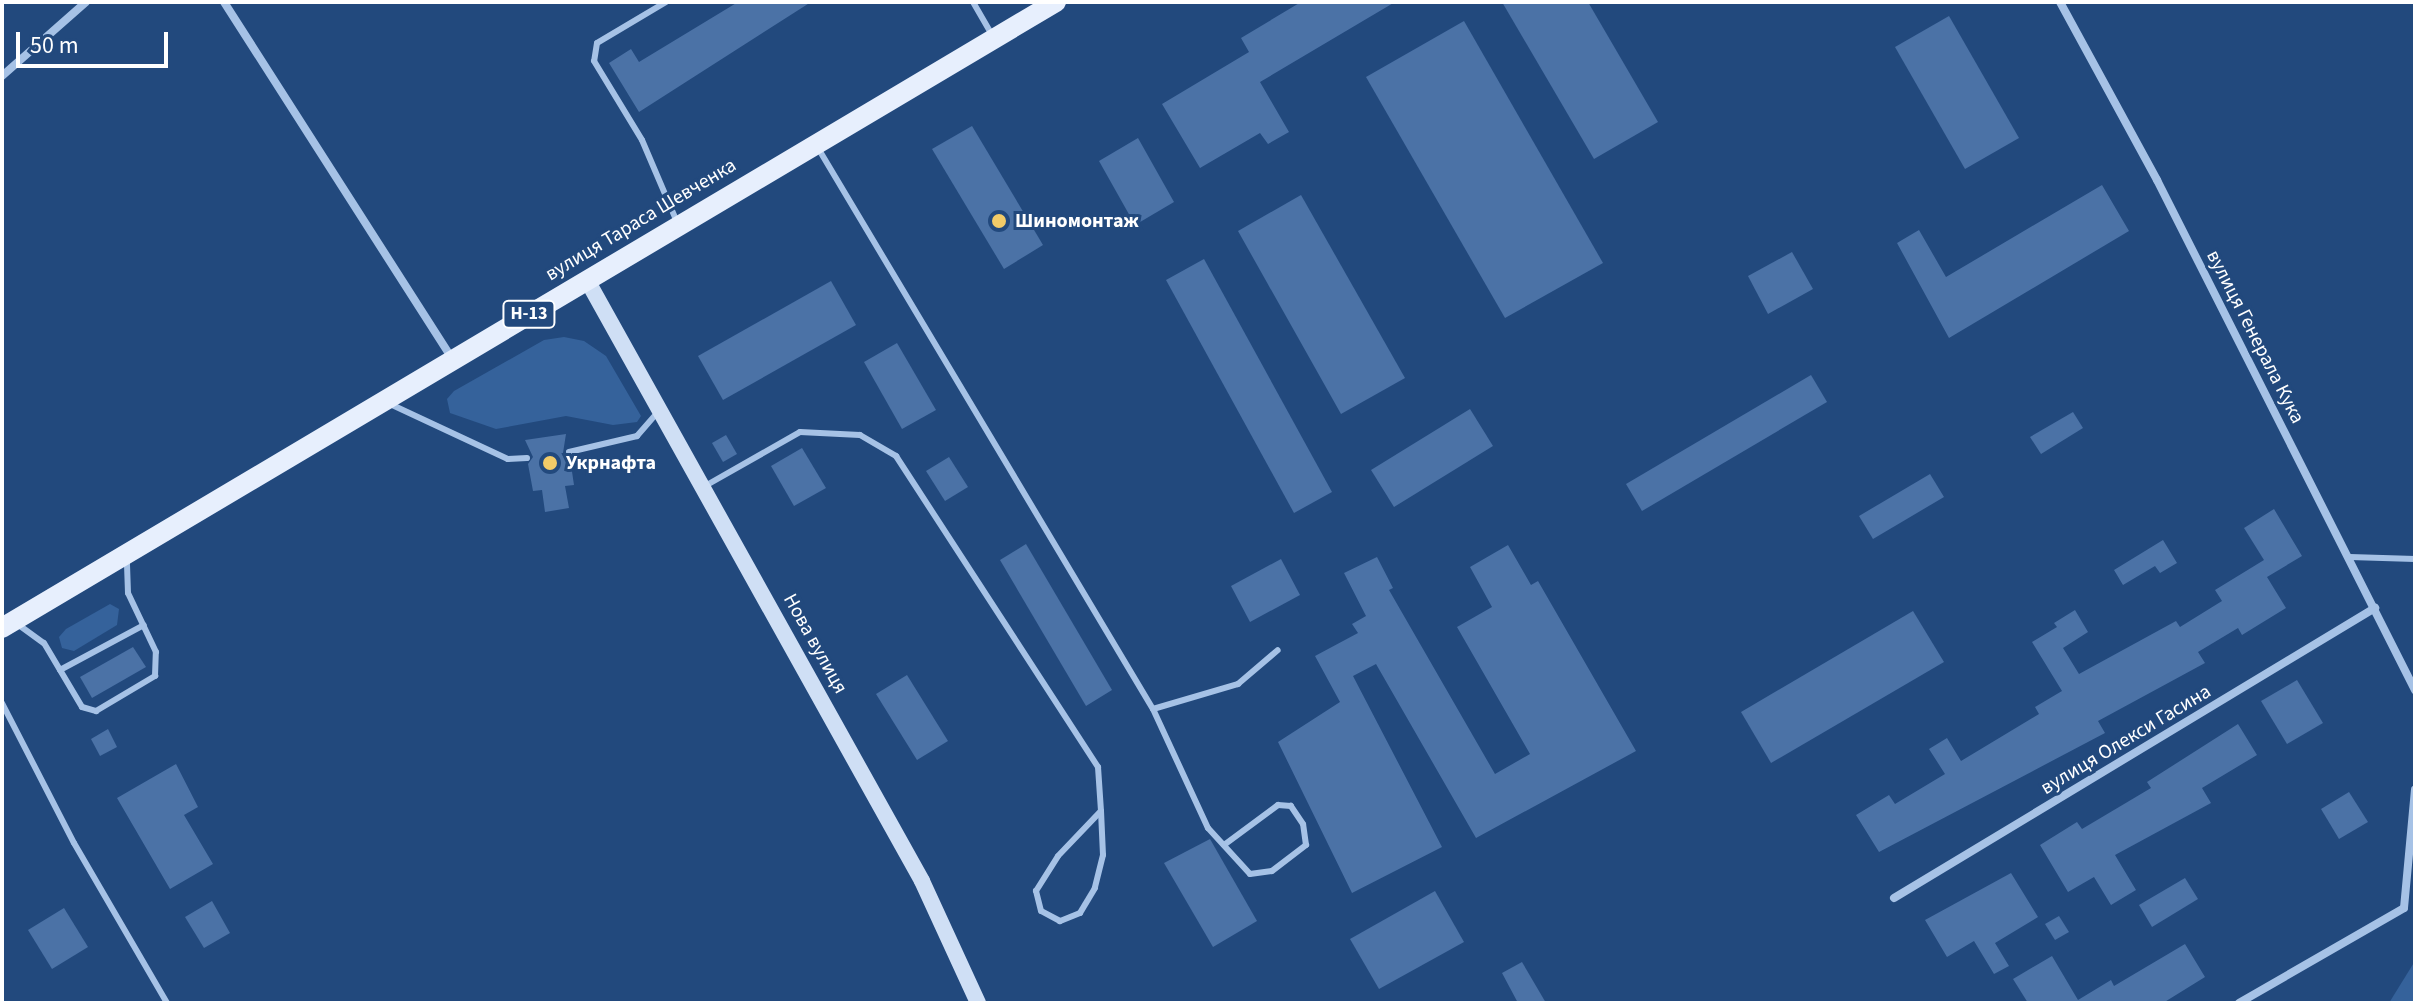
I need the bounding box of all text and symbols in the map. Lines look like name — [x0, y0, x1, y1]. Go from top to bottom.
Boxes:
scale bar — [20, 16, 172, 66]
text: 50 m — [30, 28, 79, 63]
street label: вулиця Тараса Шевченка — [541, 153, 741, 287]
place label: Шиномонтаж — [1015, 209, 1139, 233]
marker: Шиномонтаж — [990, 212, 1008, 230]
street label: вулиця Генерала Кука — [2201, 246, 2309, 428]
road number: Н-13 — [501, 300, 557, 328]
place label: Укрнафта — [566, 451, 656, 475]
marker: Укрнафта — [541, 454, 559, 472]
street label: Нова вулиця — [778, 590, 852, 698]
street label: вулиця Олекси Гасина — [2037, 680, 2215, 800]

